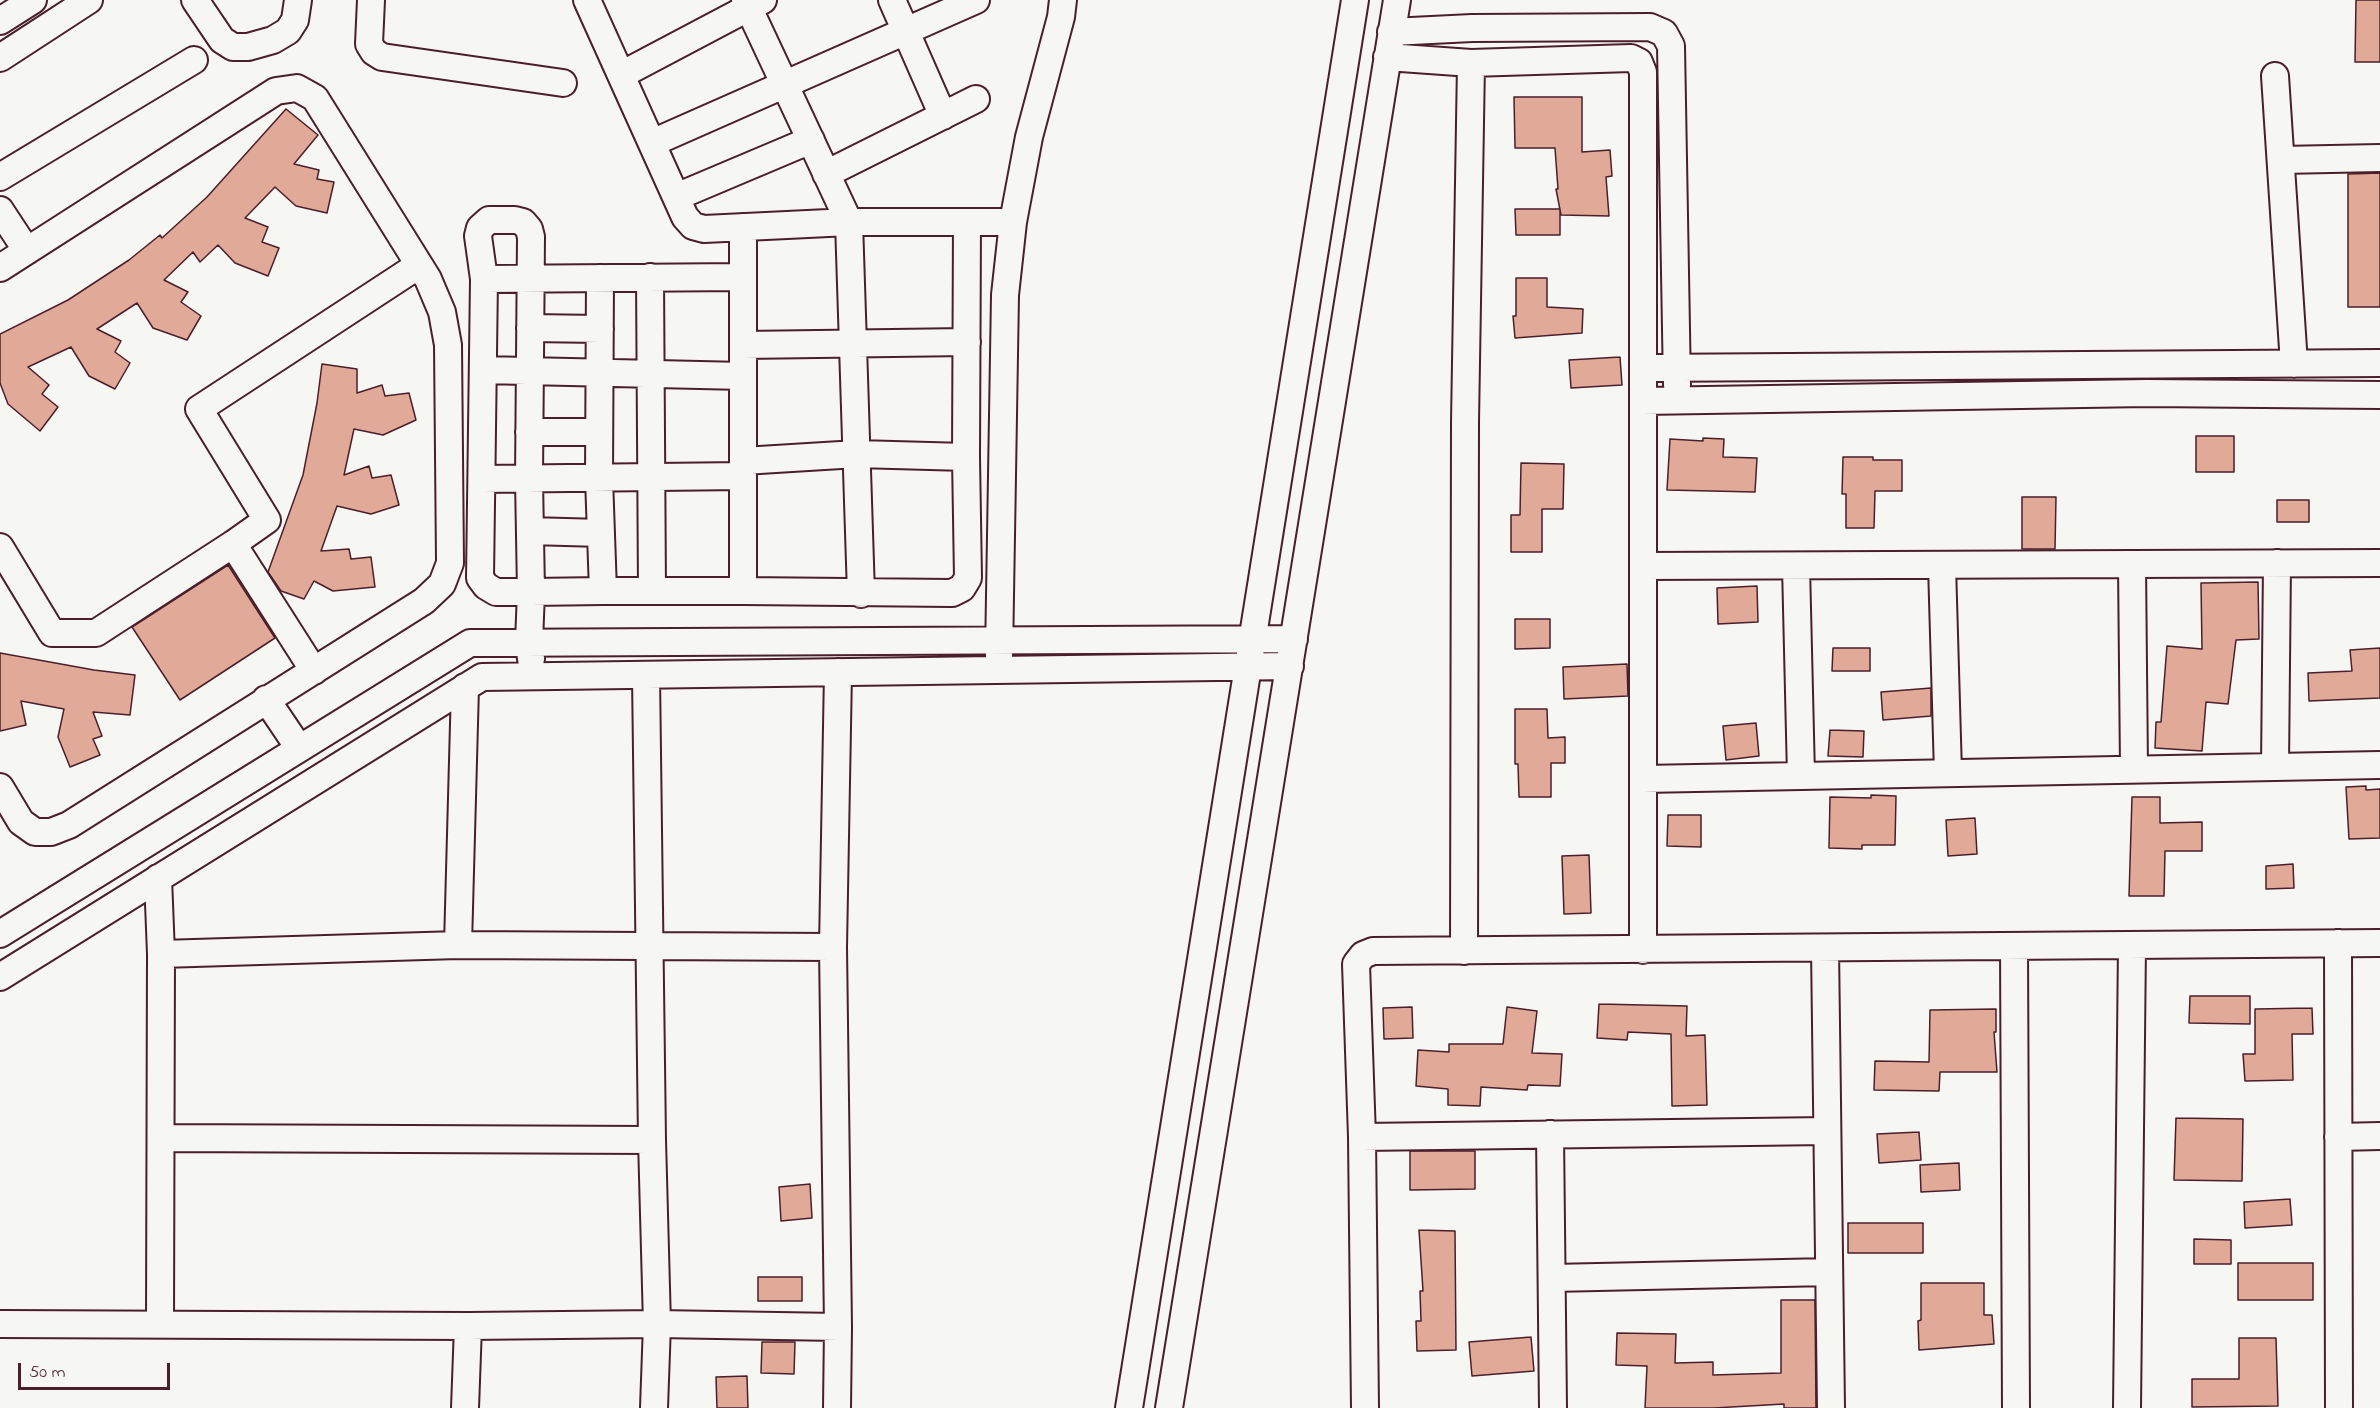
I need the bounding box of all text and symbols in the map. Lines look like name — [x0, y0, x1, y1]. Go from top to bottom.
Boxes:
scale bar — [21, 1351, 172, 1389]
text: 50 m — [29, 1360, 66, 1386]

